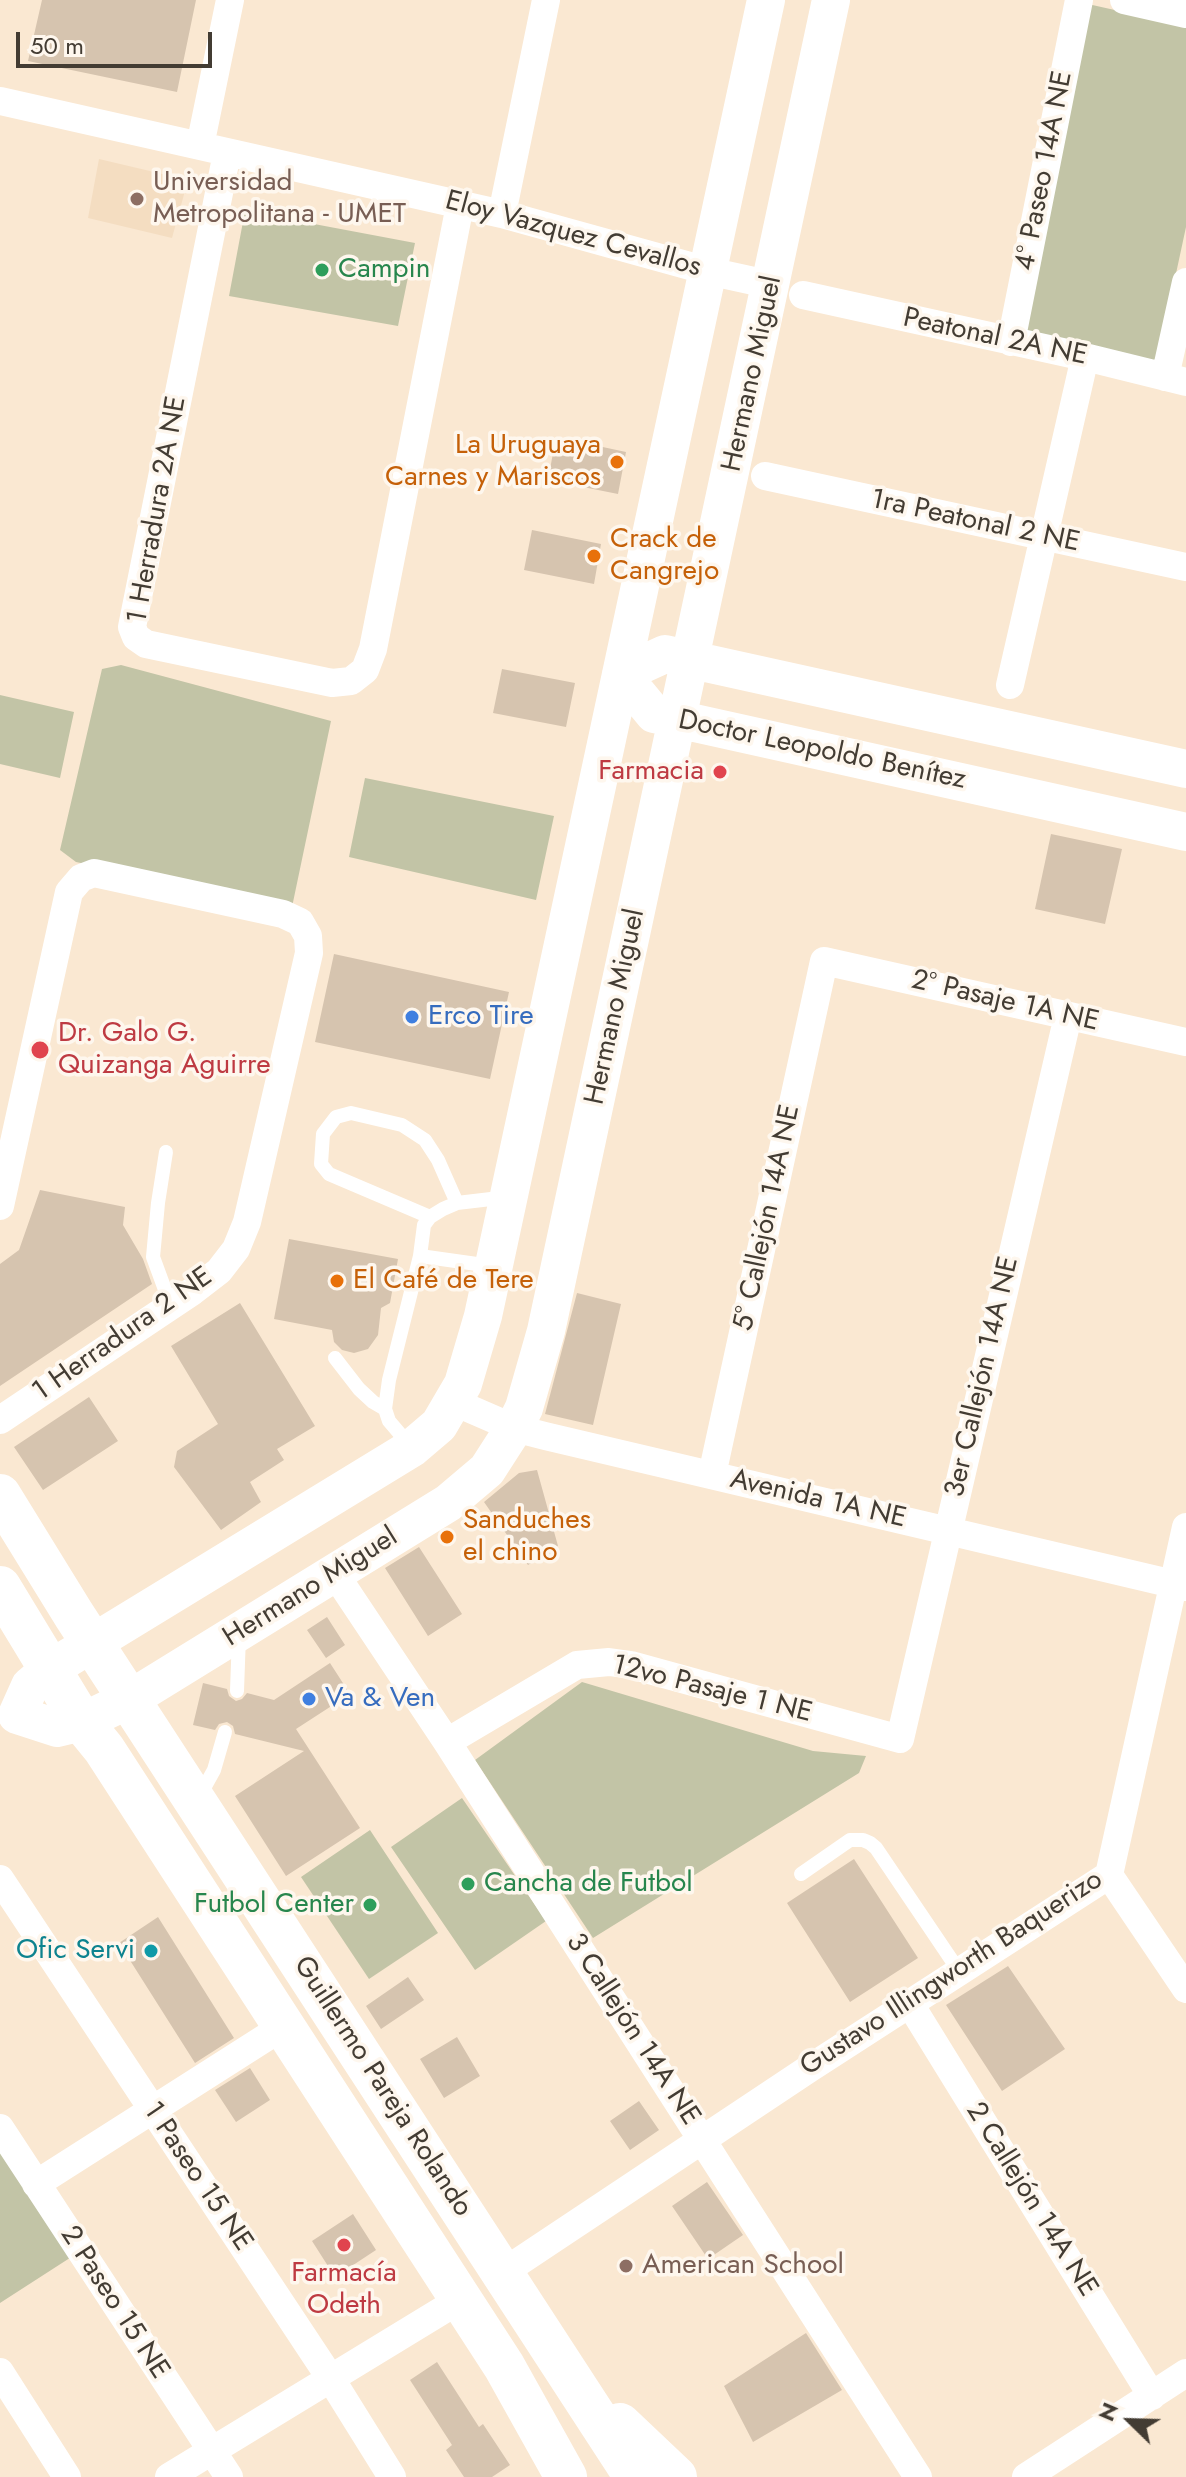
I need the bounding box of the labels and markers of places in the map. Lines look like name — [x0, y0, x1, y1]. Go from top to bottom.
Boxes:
place label: Universidad Metropolitana - UMET — [153, 166, 406, 232]
marker: Universidad Metropolitana - UMET — [128, 190, 146, 208]
place label: Campin — [338, 253, 430, 287]
marker: Campin — [313, 261, 331, 279]
place label: La Uruguaya Carnes y Mariscos — [385, 429, 601, 495]
marker: La Uruguaya Carnes y Mariscos — [608, 453, 626, 471]
place label: Crack de Cangrejo — [610, 523, 719, 589]
marker: Crack de Cangrejo — [585, 547, 603, 565]
place label: Farmacia — [598, 755, 704, 789]
marker: Farmacia — [711, 763, 729, 781]
place label: Erco Tire — [428, 1000, 534, 1034]
marker: Erco Tire — [403, 1008, 421, 1026]
place label: Dr. Galo G. Quizanga Aguirre — [58, 1017, 271, 1083]
marker: Dr. Galo G. Quizanga Aguirre — [29, 1039, 51, 1061]
place label: El Café de Tere — [353, 1264, 534, 1298]
marker: El Café de Tere — [328, 1272, 346, 1290]
place label: Sanduches el chino — [463, 1504, 591, 1570]
marker: Sanduches el chino — [438, 1528, 456, 1546]
place label: Va & Ven — [325, 1682, 435, 1716]
marker: Va & Ven — [300, 1690, 318, 1708]
place label: Cancha de Futbol — [484, 1867, 693, 1901]
marker: Cancha de Futbol — [459, 1875, 477, 1893]
place label: Futbol Center — [194, 1888, 354, 1922]
marker: Futbol Center — [361, 1896, 379, 1914]
place label: Ofic Servi — [16, 1934, 135, 1968]
marker: Ofic Servi — [142, 1942, 160, 1960]
marker: Farmacía Odeth — [335, 2236, 353, 2254]
place label: American School — [642, 2249, 844, 2283]
place label: Farmacía Odeth — [291, 2257, 397, 2323]
marker: American School — [617, 2257, 635, 2275]

